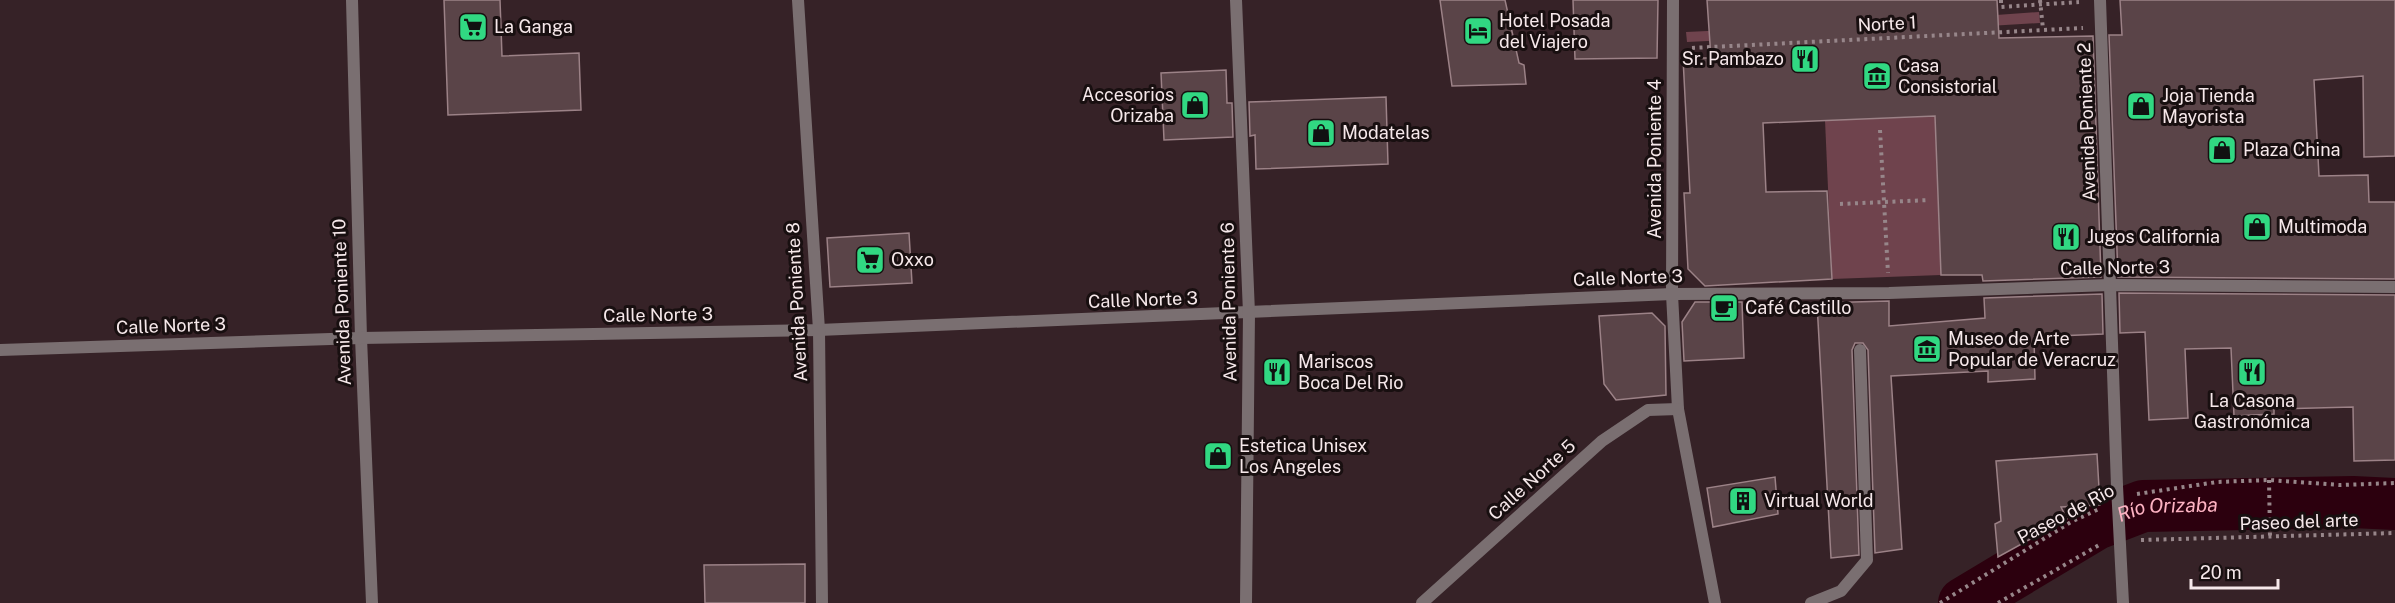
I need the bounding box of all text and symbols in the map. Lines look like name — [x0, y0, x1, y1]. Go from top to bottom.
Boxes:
place label: Hotel Posada del Viajero — [1499, 10, 1610, 52]
supermarket icon: La Ganga — [457, 11, 489, 43]
street label: Norte 1 — [1857, 11, 1917, 36]
hotel icon: Hotel Posada del Viajero — [1462, 15, 1494, 47]
place label: La Ganga — [494, 16, 573, 37]
street label: Avenida Poniente 2 — [2073, 42, 2100, 202]
restaurant icon: Sr. Pambazo — [1789, 43, 1821, 75]
place label: Sr. Pambazo — [1682, 48, 1784, 69]
place label: Casa Consistorial — [1898, 55, 1997, 97]
museum icon: Casa Consistorial — [1861, 60, 1893, 92]
street label: Avenida Poniente 4 — [1644, 79, 1665, 239]
place label: Accesorios Orizaba — [1082, 84, 1174, 126]
place label: Joja Tienda Mayorista — [2162, 85, 2255, 127]
shop icon: Accesorios Orizaba — [1179, 89, 1211, 121]
shop icon: Joja Tienda Mayorista — [2125, 90, 2157, 122]
shop icon: Modatelas — [1305, 117, 1337, 149]
place label: Modatelas — [1342, 122, 1430, 143]
shop icon: Plaza China — [2206, 134, 2238, 166]
place label: Plaza China — [2243, 139, 2340, 160]
shop icon: Multimoda — [2241, 211, 2273, 243]
place label: Multimoda — [2278, 216, 2367, 237]
street label: Avenida Poniente 10 — [328, 218, 355, 386]
restaurant icon: Jugos California — [2050, 221, 2082, 253]
street label: Avenida Poniente 8 — [782, 222, 811, 383]
street label: Avenida Poniente 6 — [1217, 222, 1240, 382]
place label: Jugos California — [2087, 226, 2220, 247]
supermarket icon: Oxxo — [854, 244, 886, 276]
place label: Oxxo — [891, 249, 934, 270]
street label: Calle Norte 3 — [2060, 256, 2170, 279]
street label: Calle Norte 3 — [1573, 265, 1683, 290]
street label: Calle Norte 3 — [1088, 287, 1198, 312]
cafe icon: Café Castillo — [1708, 292, 1740, 324]
place label: Café Castillo — [1745, 297, 1851, 318]
street label: Calle Norte 3 — [603, 303, 713, 326]
street label: Calle Norte 3 — [116, 313, 226, 338]
place label: Museo de Arte Popular de Veracruz — [1948, 328, 2116, 370]
museum icon: Museo de Arte Popular de Veracruz — [1911, 333, 1943, 365]
place label: Mariscos Boca Del Rio — [1298, 351, 1404, 393]
restaurant icon: Mariscos Boca Del Rio — [1261, 356, 1293, 388]
restaurant icon: La Casona Gastronómica — [2236, 356, 2268, 388]
place label: La Casona Gastronómica — [2194, 390, 2310, 432]
place label: Estetica Unisex Los Angeles — [1239, 435, 1367, 477]
street label: Calle Norte 5 — [1484, 435, 1580, 524]
shop icon: Estetica Unisex Los Angeles — [1202, 440, 1234, 472]
street label: Paseo de Rio — [2014, 479, 2118, 548]
building icon: Virtual World — [1727, 485, 1759, 517]
place label: Virtual World — [1764, 490, 1873, 511]
water label: Río Orizaba — [2113, 493, 2218, 527]
street label: Paseo del arte — [2239, 509, 2359, 534]
scale bar — [2191, 552, 2278, 590]
text: 20 m — [2200, 562, 2242, 583]

